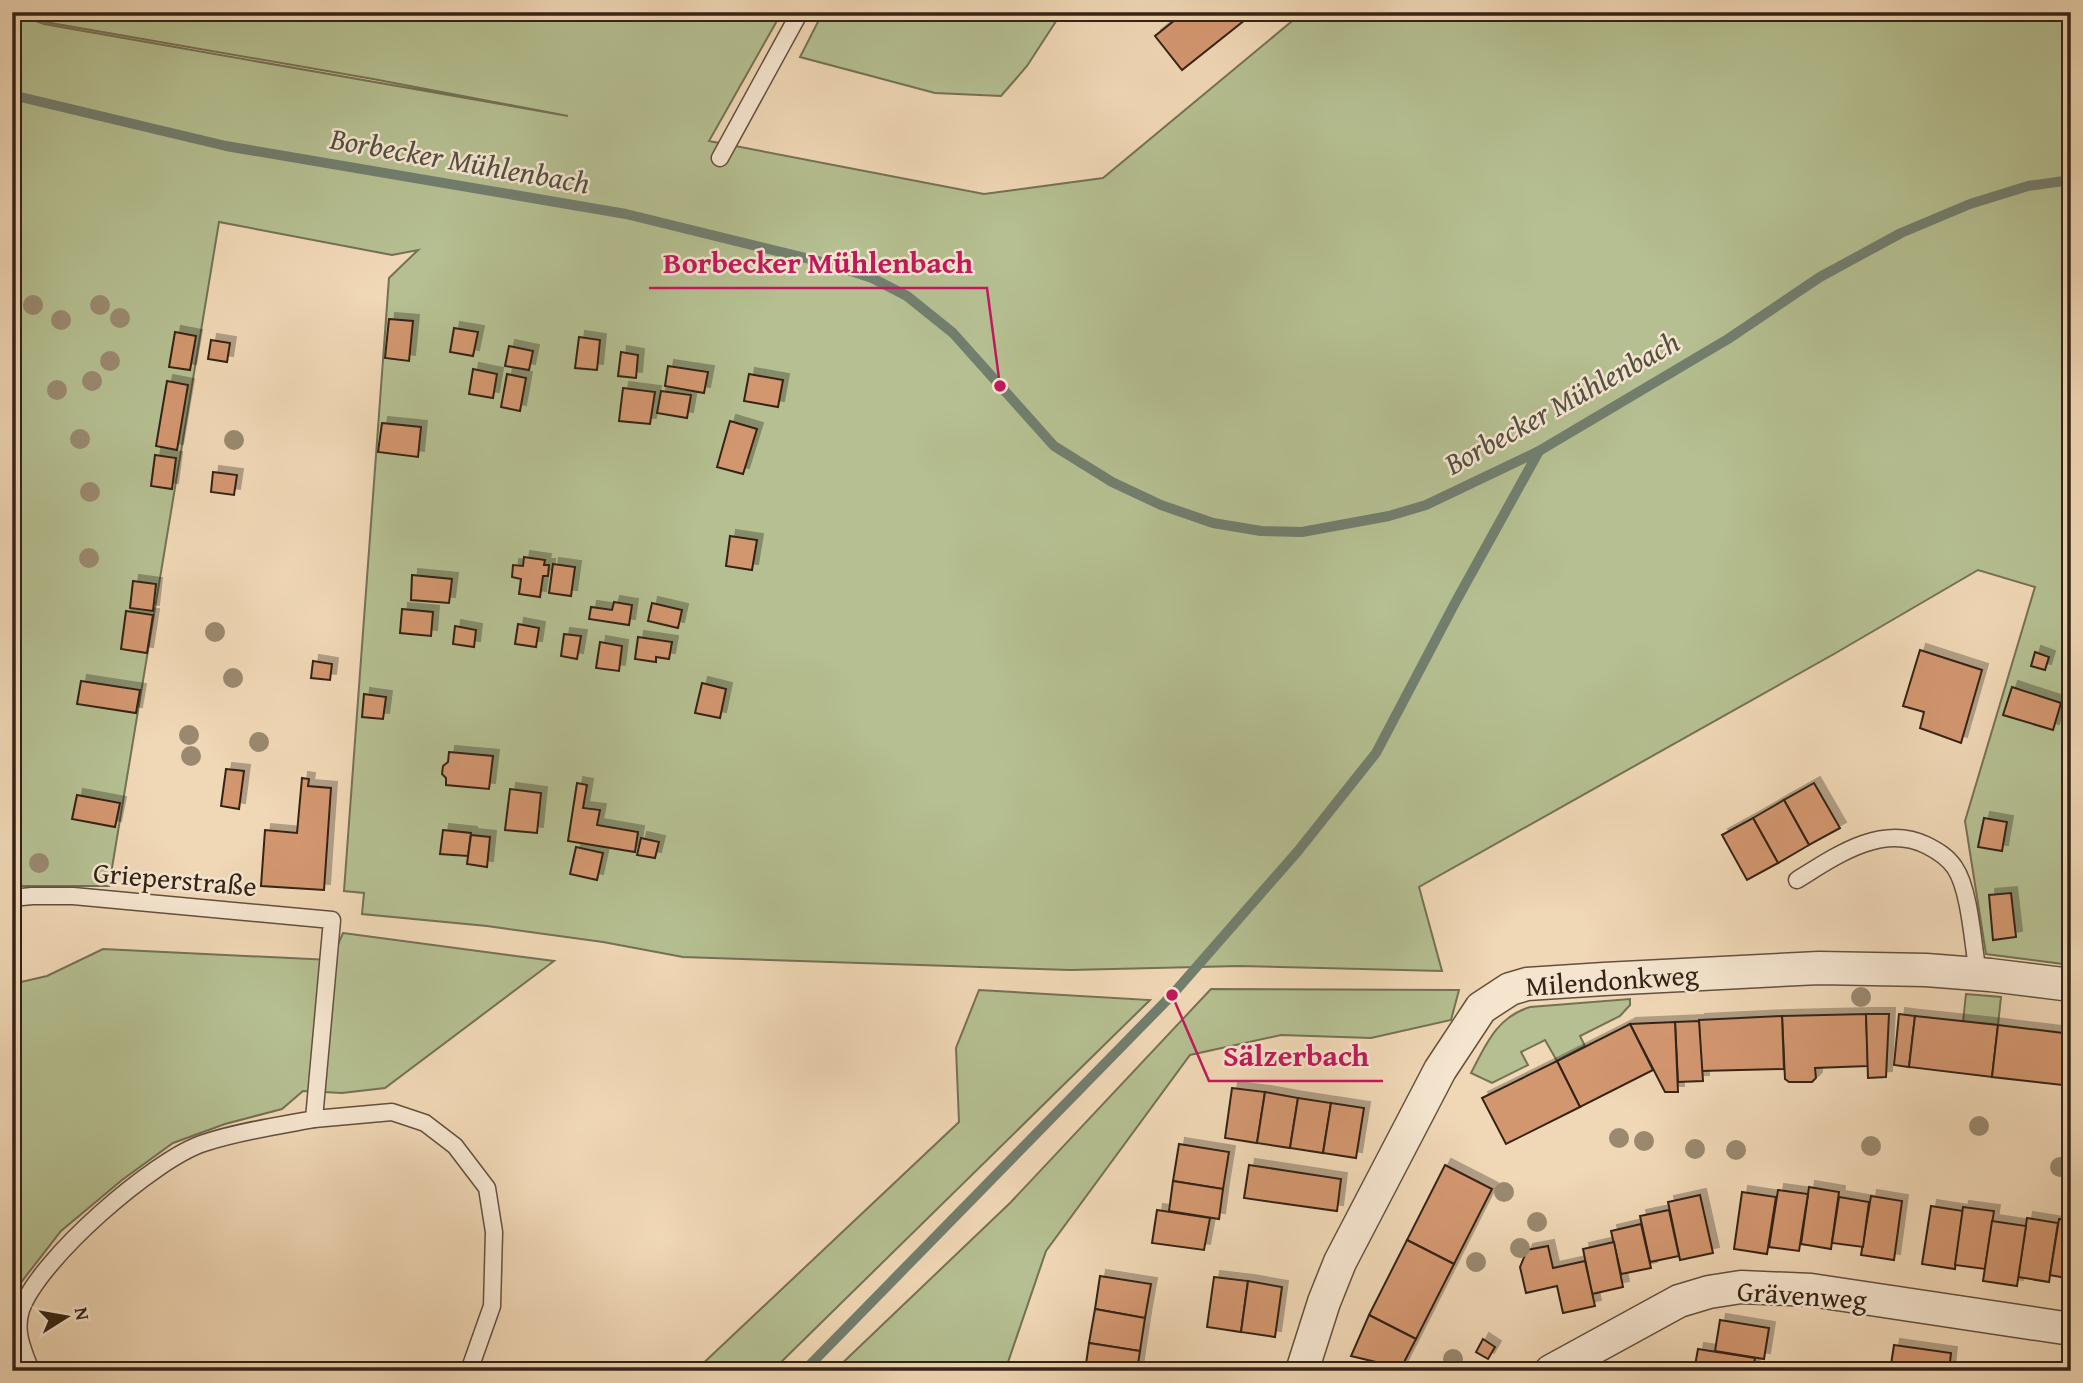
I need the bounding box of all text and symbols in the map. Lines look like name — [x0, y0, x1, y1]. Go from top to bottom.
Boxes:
water label: Borbecker Mühlenbach — [326, 115, 593, 204]
callout: Borbecker Mühlenbach — [649, 237, 987, 288]
text: Borbecker Mühlenbach — [663, 240, 973, 284]
water label: Borbecker Mühlenbach — [1435, 319, 1687, 486]
street label: Grieperstraße — [92, 851, 258, 906]
street label: Milendonkweg — [1524, 953, 1700, 1006]
callout: Sälzerbach — [1209, 1030, 1383, 1081]
text: Sälzerbach — [1223, 1033, 1369, 1077]
street label: Grävenweg — [1736, 1270, 1868, 1319]
north arrow — [32, 1282, 102, 1352]
text: N — [68, 1305, 98, 1323]

